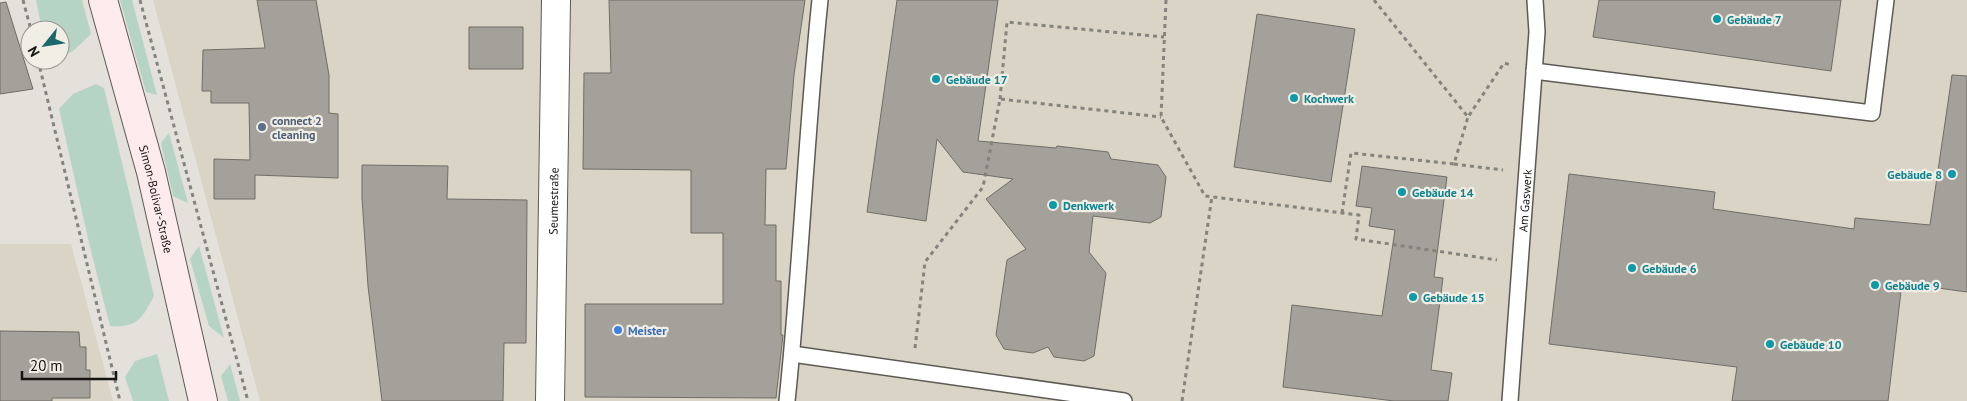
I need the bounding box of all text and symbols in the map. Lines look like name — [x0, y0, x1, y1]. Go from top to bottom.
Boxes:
place label: Gebäude 7 — [1727, 12, 1782, 27]
marker: Gebäude 7 — [1711, 13, 1723, 25]
north arrow — [20, 20, 70, 70]
text: N — [24, 43, 44, 60]
place label: Gebäude 17 — [946, 72, 1008, 87]
marker: Gebäude 17 — [930, 73, 942, 85]
place label: Kochwerk — [1304, 91, 1354, 106]
marker: Kochwerk — [1288, 92, 1300, 104]
place label: connect 2 cleaning — [272, 113, 322, 142]
marker: connect 2 cleaning — [256, 121, 268, 133]
street label: Simon-Bolivar-Straße — [136, 143, 177, 254]
street label: Seumestraße — [545, 167, 561, 235]
place label: Gebäude 8 — [1887, 167, 1942, 182]
street label: Am Gaswerk — [1515, 168, 1534, 233]
marker: Gebäude 8 — [1946, 168, 1958, 180]
place label: Gebäude 14 — [1412, 185, 1474, 200]
marker: Gebäude 14 — [1396, 186, 1408, 198]
place label: Denkwerk — [1063, 198, 1114, 213]
marker: Denkwerk — [1047, 199, 1059, 211]
place label: Gebäude 6 — [1642, 261, 1697, 276]
marker: Gebäude 6 — [1626, 262, 1638, 274]
place label: Gebäude 9 — [1885, 278, 1940, 293]
marker: Gebäude 9 — [1869, 279, 1881, 291]
place label: Gebäude 15 — [1423, 290, 1484, 305]
marker: Gebäude 15 — [1407, 291, 1419, 303]
place label: Meister — [628, 323, 667, 338]
marker: Meister — [612, 324, 624, 336]
place label: Gebäude 10 — [1780, 337, 1842, 352]
marker: Gebäude 10 — [1764, 338, 1776, 350]
scale bar — [22, 348, 116, 380]
text: 20 m — [30, 356, 63, 375]

